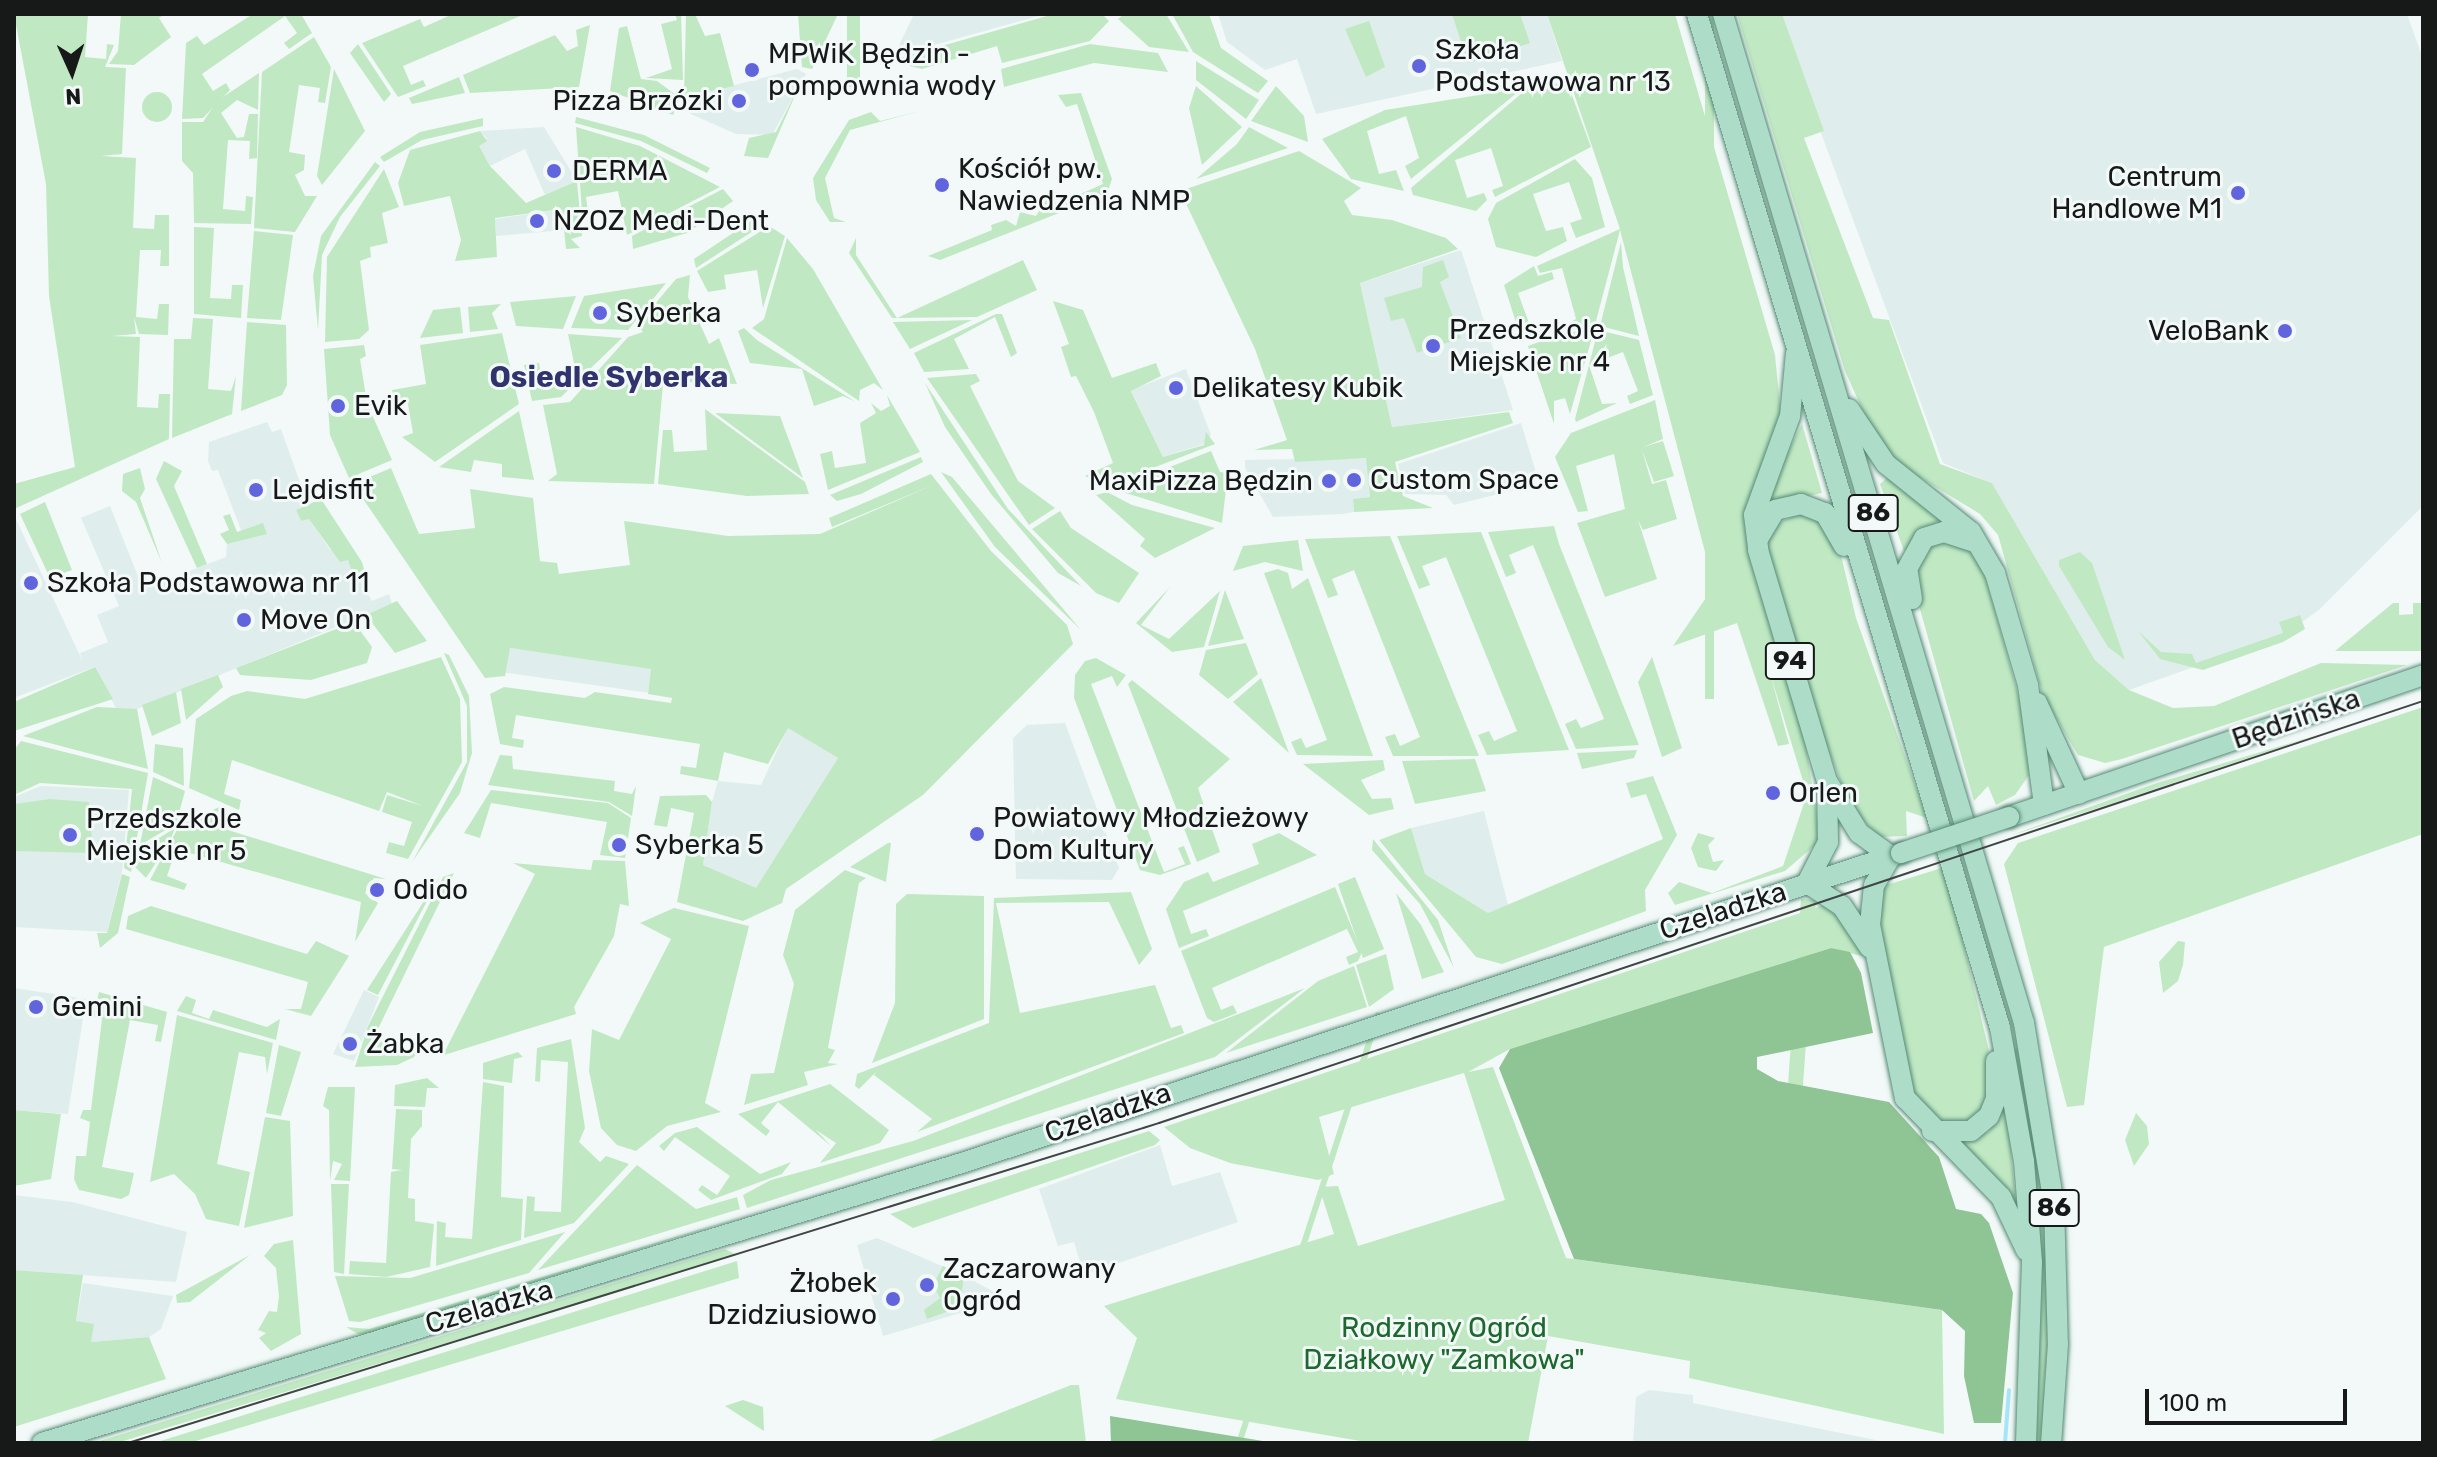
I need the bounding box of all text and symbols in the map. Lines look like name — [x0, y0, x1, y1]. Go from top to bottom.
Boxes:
north arrow — [32, 32, 112, 112]
place label: Szkoła Podstawowa nr 13 — [1435, 33, 1672, 99]
place label: MPWiK Będzin - pompownia wody — [768, 37, 997, 103]
marker: Szkoła Podstawowa nr 13 — [1410, 57, 1428, 75]
marker: MPWiK Będzin - pompownia wody — [743, 61, 761, 79]
text: N — [65, 83, 82, 110]
place label: Pizza Brzózki — [553, 84, 723, 118]
marker: Pizza Brzózki — [730, 92, 748, 110]
place label: Kościół pw. Nawiedzenia NMP — [958, 152, 1190, 218]
place label: DERMA — [572, 154, 668, 188]
marker: DERMA — [543, 160, 565, 182]
place label: Centrum Handlowe M1 — [2052, 160, 2222, 226]
marker: Kościół pw. Nawiedzenia NMP — [933, 176, 951, 194]
marker: Centrum Handlowe M1 — [2229, 184, 2247, 202]
place label: NZOZ Medi-Dent — [553, 204, 769, 238]
marker: NZOZ Medi-Dent — [528, 212, 546, 230]
place label: Syberka — [616, 296, 721, 330]
marker: Syberka — [591, 304, 609, 322]
place label: Przedszkole Miejskie nr 4 — [1449, 313, 1611, 379]
place label: VeloBank — [2148, 314, 2269, 348]
marker: VeloBank — [2276, 322, 2294, 340]
marker: Przedszkole Miejskie nr 4 — [1424, 337, 1442, 355]
district label: Osiedle Syberka — [489, 359, 729, 395]
place label: Delikatesy Kubik — [1192, 371, 1404, 405]
marker: Delikatesy Kubik — [1167, 379, 1185, 397]
place label: Evik — [354, 389, 407, 423]
marker: Evik — [329, 397, 347, 415]
place label: Custom Space — [1370, 463, 1559, 497]
place label: MaxiPizza Będzin — [1089, 464, 1313, 498]
marker: Custom Space — [1345, 471, 1363, 489]
marker: MaxiPizza Będzin — [1320, 472, 1338, 490]
place label: Lejdisfit — [272, 473, 374, 507]
marker: Lejdisfit — [247, 481, 265, 499]
road number: 86 — [1847, 491, 1899, 535]
place label: Szkoła Podstawowa nr 11 — [47, 566, 370, 600]
marker: Szkoła Podstawowa nr 11 — [22, 574, 40, 592]
place label: Move On — [260, 603, 371, 637]
marker: Move On — [235, 611, 253, 629]
road number: 94 — [1764, 639, 1816, 683]
street label: Będzińska — [2228, 681, 2364, 757]
place label: Orlen — [1789, 776, 1858, 810]
marker: Orlen — [1764, 784, 1782, 802]
place label: Powiatowy Młodzieżowy Dom Kultury — [993, 801, 1309, 867]
place label: Przedszkole Miejskie nr 5 — [86, 802, 247, 868]
marker: Powiatowy Młodzieżowy Dom Kultury — [968, 825, 986, 843]
marker: Przedszkole Miejskie nr 5 — [61, 826, 79, 844]
place label: Syberka 5 — [635, 828, 764, 862]
marker: Syberka 5 — [610, 836, 628, 854]
place label: Odido — [393, 873, 468, 907]
street label: Czeladzka — [1655, 875, 1791, 947]
marker: Odido — [368, 881, 386, 899]
place label: Gemini — [52, 990, 142, 1024]
marker: Gemini — [27, 998, 45, 1016]
place label: Żabka — [366, 1027, 445, 1061]
marker: Żabka — [341, 1035, 359, 1053]
street label: Czeladzka — [1041, 1076, 1175, 1150]
road number: 86 — [2028, 1186, 2080, 1230]
place label: Zaczarowany Ogród — [943, 1252, 1116, 1318]
place label: Żłobek Dzidziusiowo — [707, 1266, 877, 1332]
street label: Czeladzka — [421, 1273, 557, 1341]
marker: Zaczarowany Ogród — [918, 1276, 936, 1294]
marker: Żłobek Dzidziusiowo — [884, 1290, 902, 1308]
park label: Rodzinny Ogród Działkowy "Zamkowa" — [1303, 1311, 1585, 1377]
scale bar — [2149, 1373, 2351, 1423]
text: 100 m — [2159, 1389, 2227, 1417]

